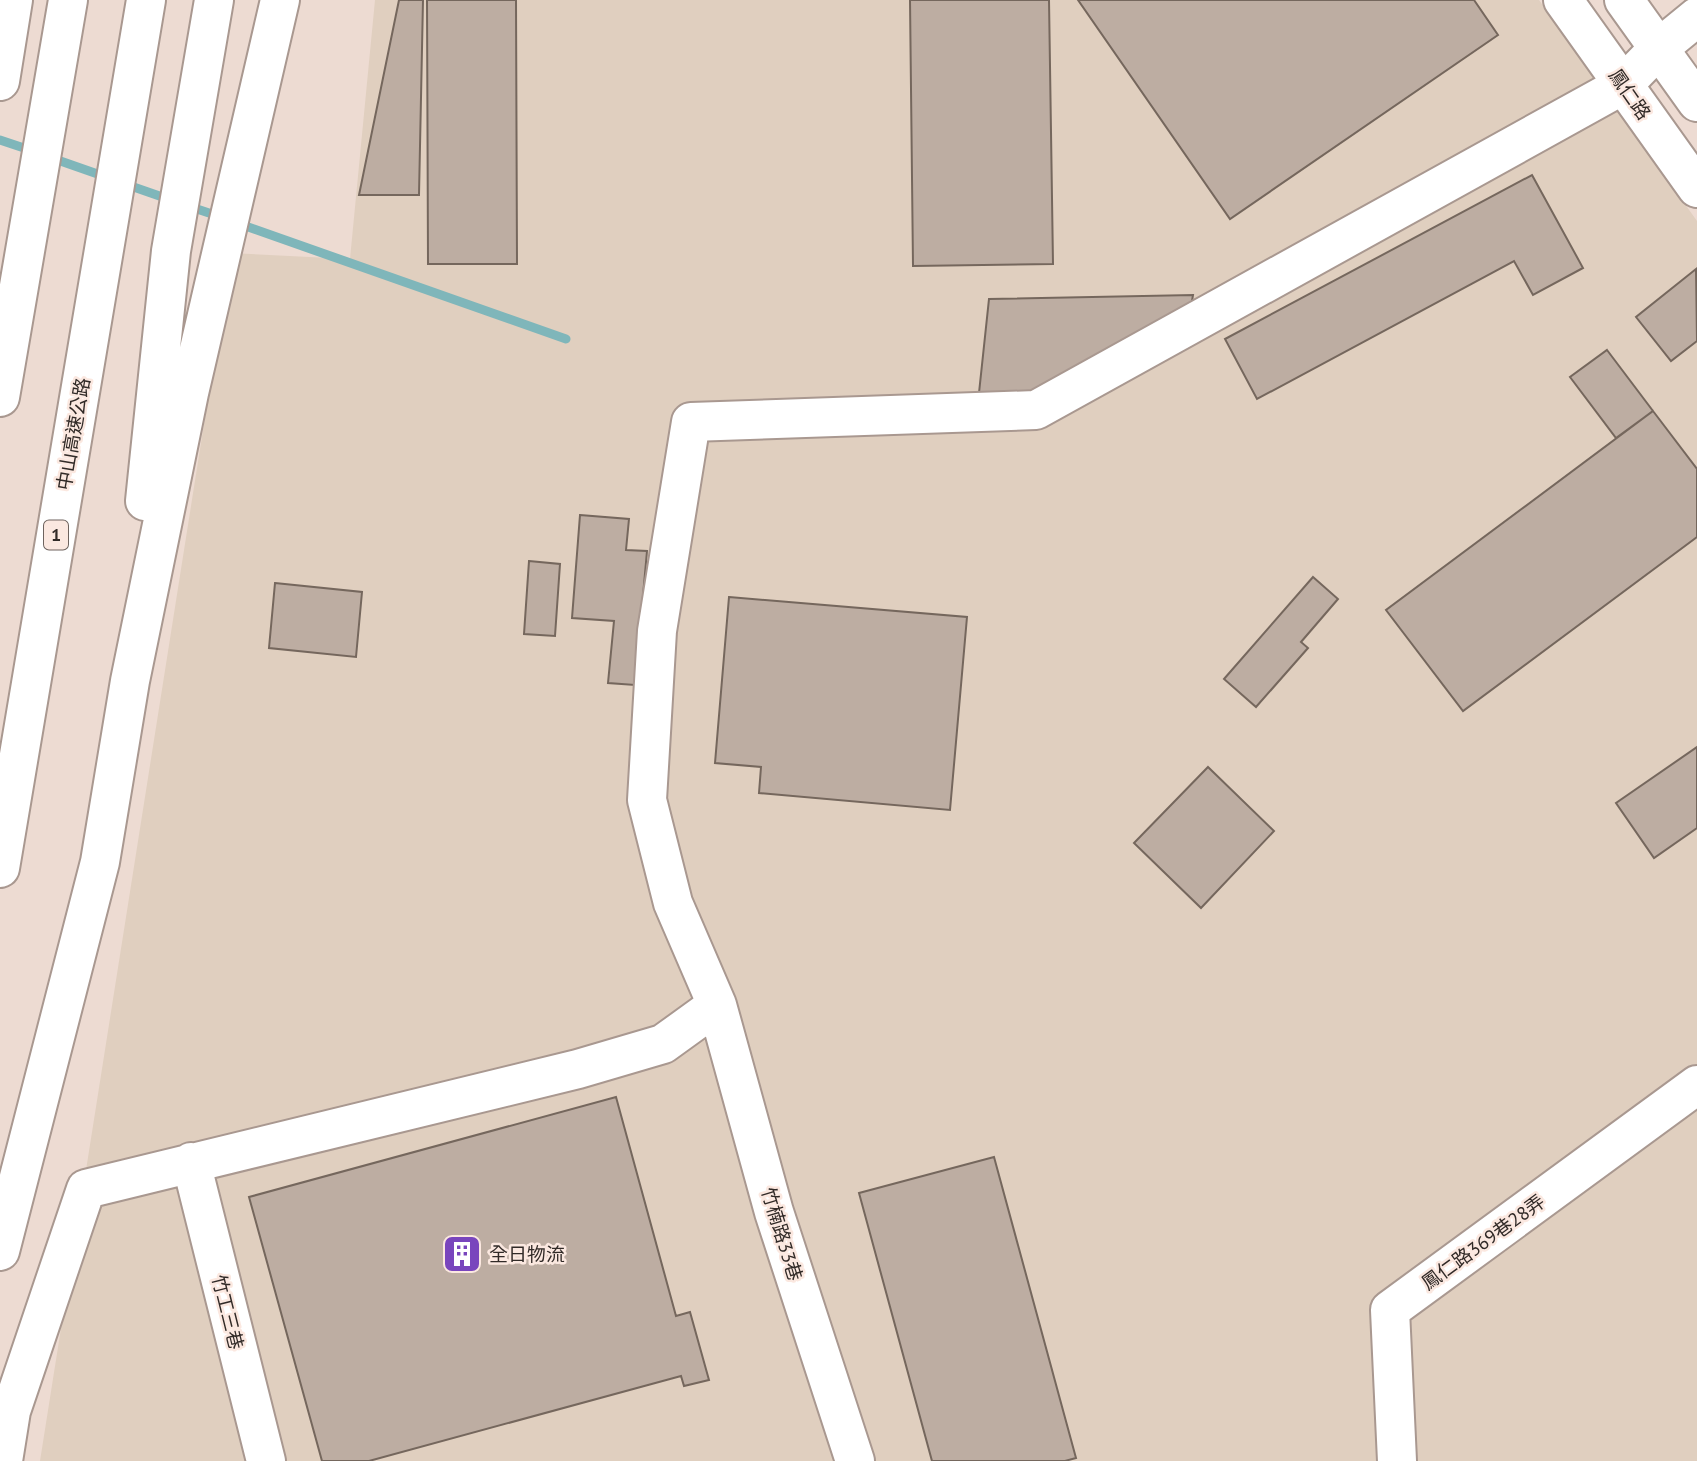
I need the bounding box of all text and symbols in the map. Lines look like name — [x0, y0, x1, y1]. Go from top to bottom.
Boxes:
street label: 鳳仁路 — [1604, 64, 1656, 124]
street label: 中山高速公路 — [51, 376, 95, 492]
road number: 1 — [44, 520, 68, 550]
street label: 竹楠路33巷 — [756, 1184, 808, 1284]
street label: 鳳仁路369巷28弄 — [1417, 1189, 1549, 1295]
building icon: 全日物流 — [441, 1233, 483, 1275]
place label: 全日物流 — [489, 1242, 565, 1266]
street label: 竹工三巷 — [207, 1272, 249, 1352]

